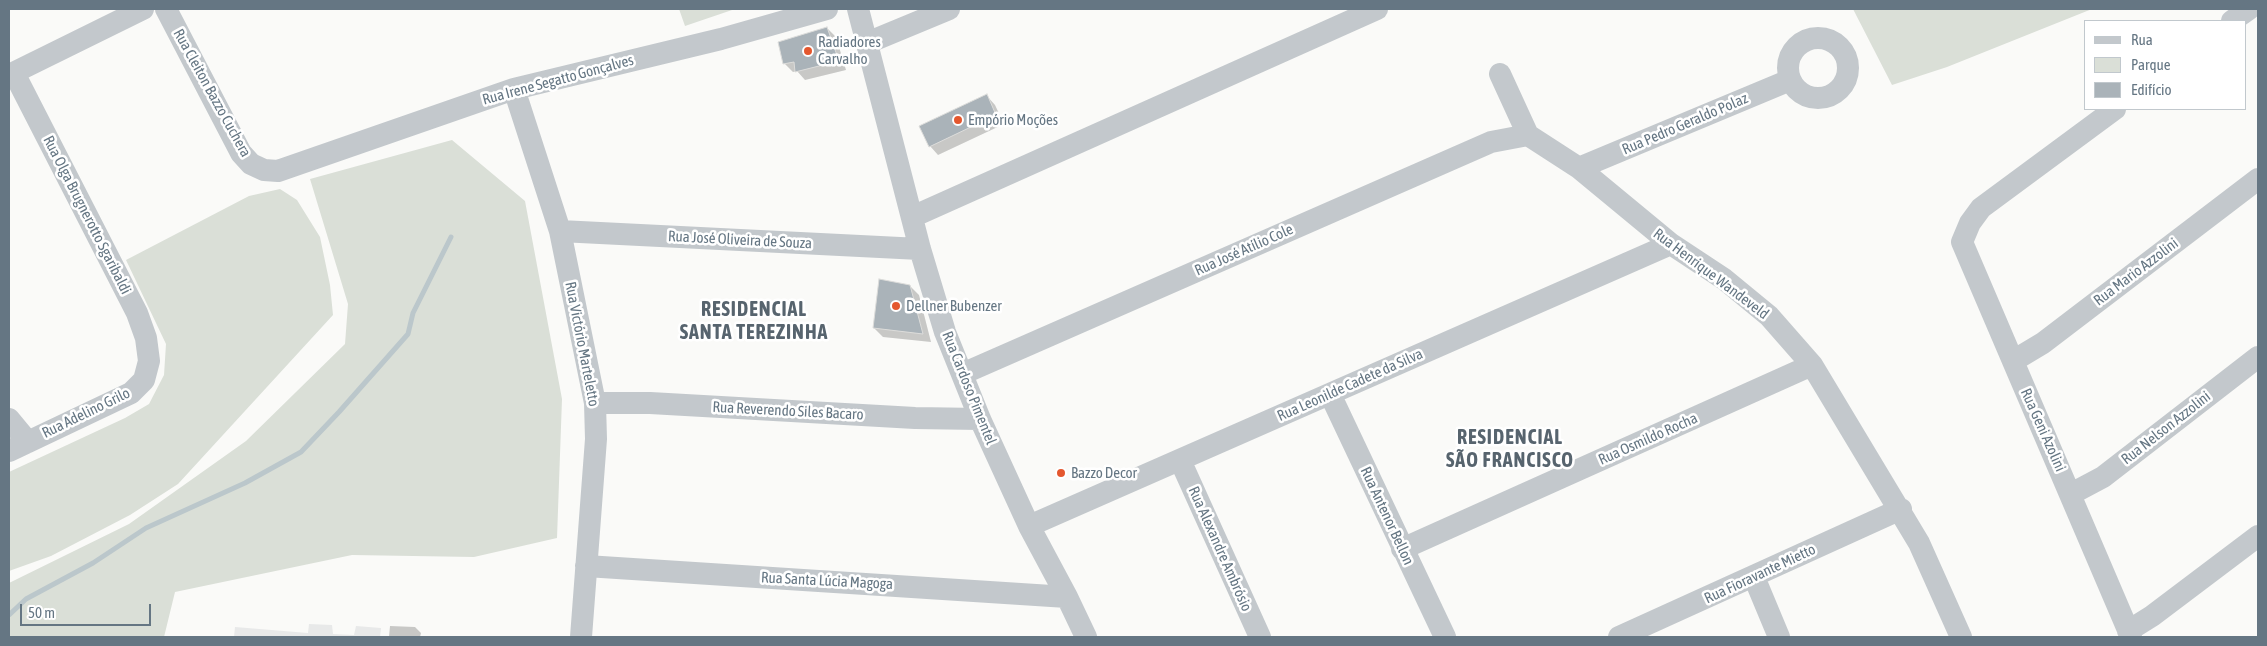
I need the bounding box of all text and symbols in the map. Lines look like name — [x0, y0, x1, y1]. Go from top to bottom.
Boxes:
legend — [2084, 20, 2247, 110]
street label: Rua Cleiton Bazzo Cuchera — [169, 26, 255, 160]
text: Rua — [2131, 31, 2153, 48]
place label: Radiadores Carvalho — [818, 33, 881, 68]
marker: Radiadores Carvalho — [802, 45, 814, 57]
street label: Rua Irene Segatto Gonçalves — [481, 51, 635, 109]
text: Parque — [2131, 56, 2171, 73]
text: Edifício — [2131, 81, 2172, 98]
street label: Rua Pedro Geraldo Polaz — [1619, 89, 1751, 159]
place label: Empório Moções — [968, 111, 1058, 129]
marker: Empório Moções — [952, 114, 964, 126]
street label: Rua Olga Brugnerotto Sgaribaldi — [39, 133, 135, 297]
street label: Rua José Atílio Cole — [1192, 220, 1296, 280]
street label: Rua Henrique Wandeveld — [1650, 225, 1772, 323]
street label: Rua José Oliveira de Souza — [667, 227, 813, 253]
street label: Rua Mario Azzolini — [2090, 234, 2182, 310]
street label: Rua Victório Marteletto — [561, 280, 603, 408]
place label: Dellner Bubenzer — [906, 297, 1002, 315]
district label: RESIDENCIAL SANTA TEREZINHA — [678, 298, 830, 345]
marker: Dellner Bubenzer — [890, 300, 902, 312]
street label: Rua Cardoso Pimentel — [938, 329, 1000, 447]
street label: Rua Leonilde Cadete da Silva — [1274, 345, 1426, 425]
street label: Rua Adelino Grilo — [39, 384, 133, 442]
street label: Rua Geni Azolini — [2017, 386, 2069, 474]
street label: Rua Nelson Azzolini — [2118, 388, 2214, 468]
street label: Rua Reverendo Siles Bacaro — [712, 398, 864, 424]
street label: Rua Osmildo Rocha — [1596, 409, 1700, 469]
district label: RESIDENCIAL SÃO FRANCISCO — [1444, 426, 1576, 473]
place label: Bazzo Decor — [1071, 464, 1137, 482]
street label: Rua Antenor Bellon — [1356, 464, 1418, 568]
marker: Bazzo Decor — [1055, 467, 1067, 479]
street label: Rua Alexandre Ambrósio — [1184, 484, 1256, 614]
street label: Rua Fioravante Mietto — [1702, 540, 1818, 608]
street label: Rua Santa Lúcia Magoga — [761, 569, 893, 593]
scale bar — [22, 594, 154, 626]
text: 50 m — [28, 604, 55, 621]

